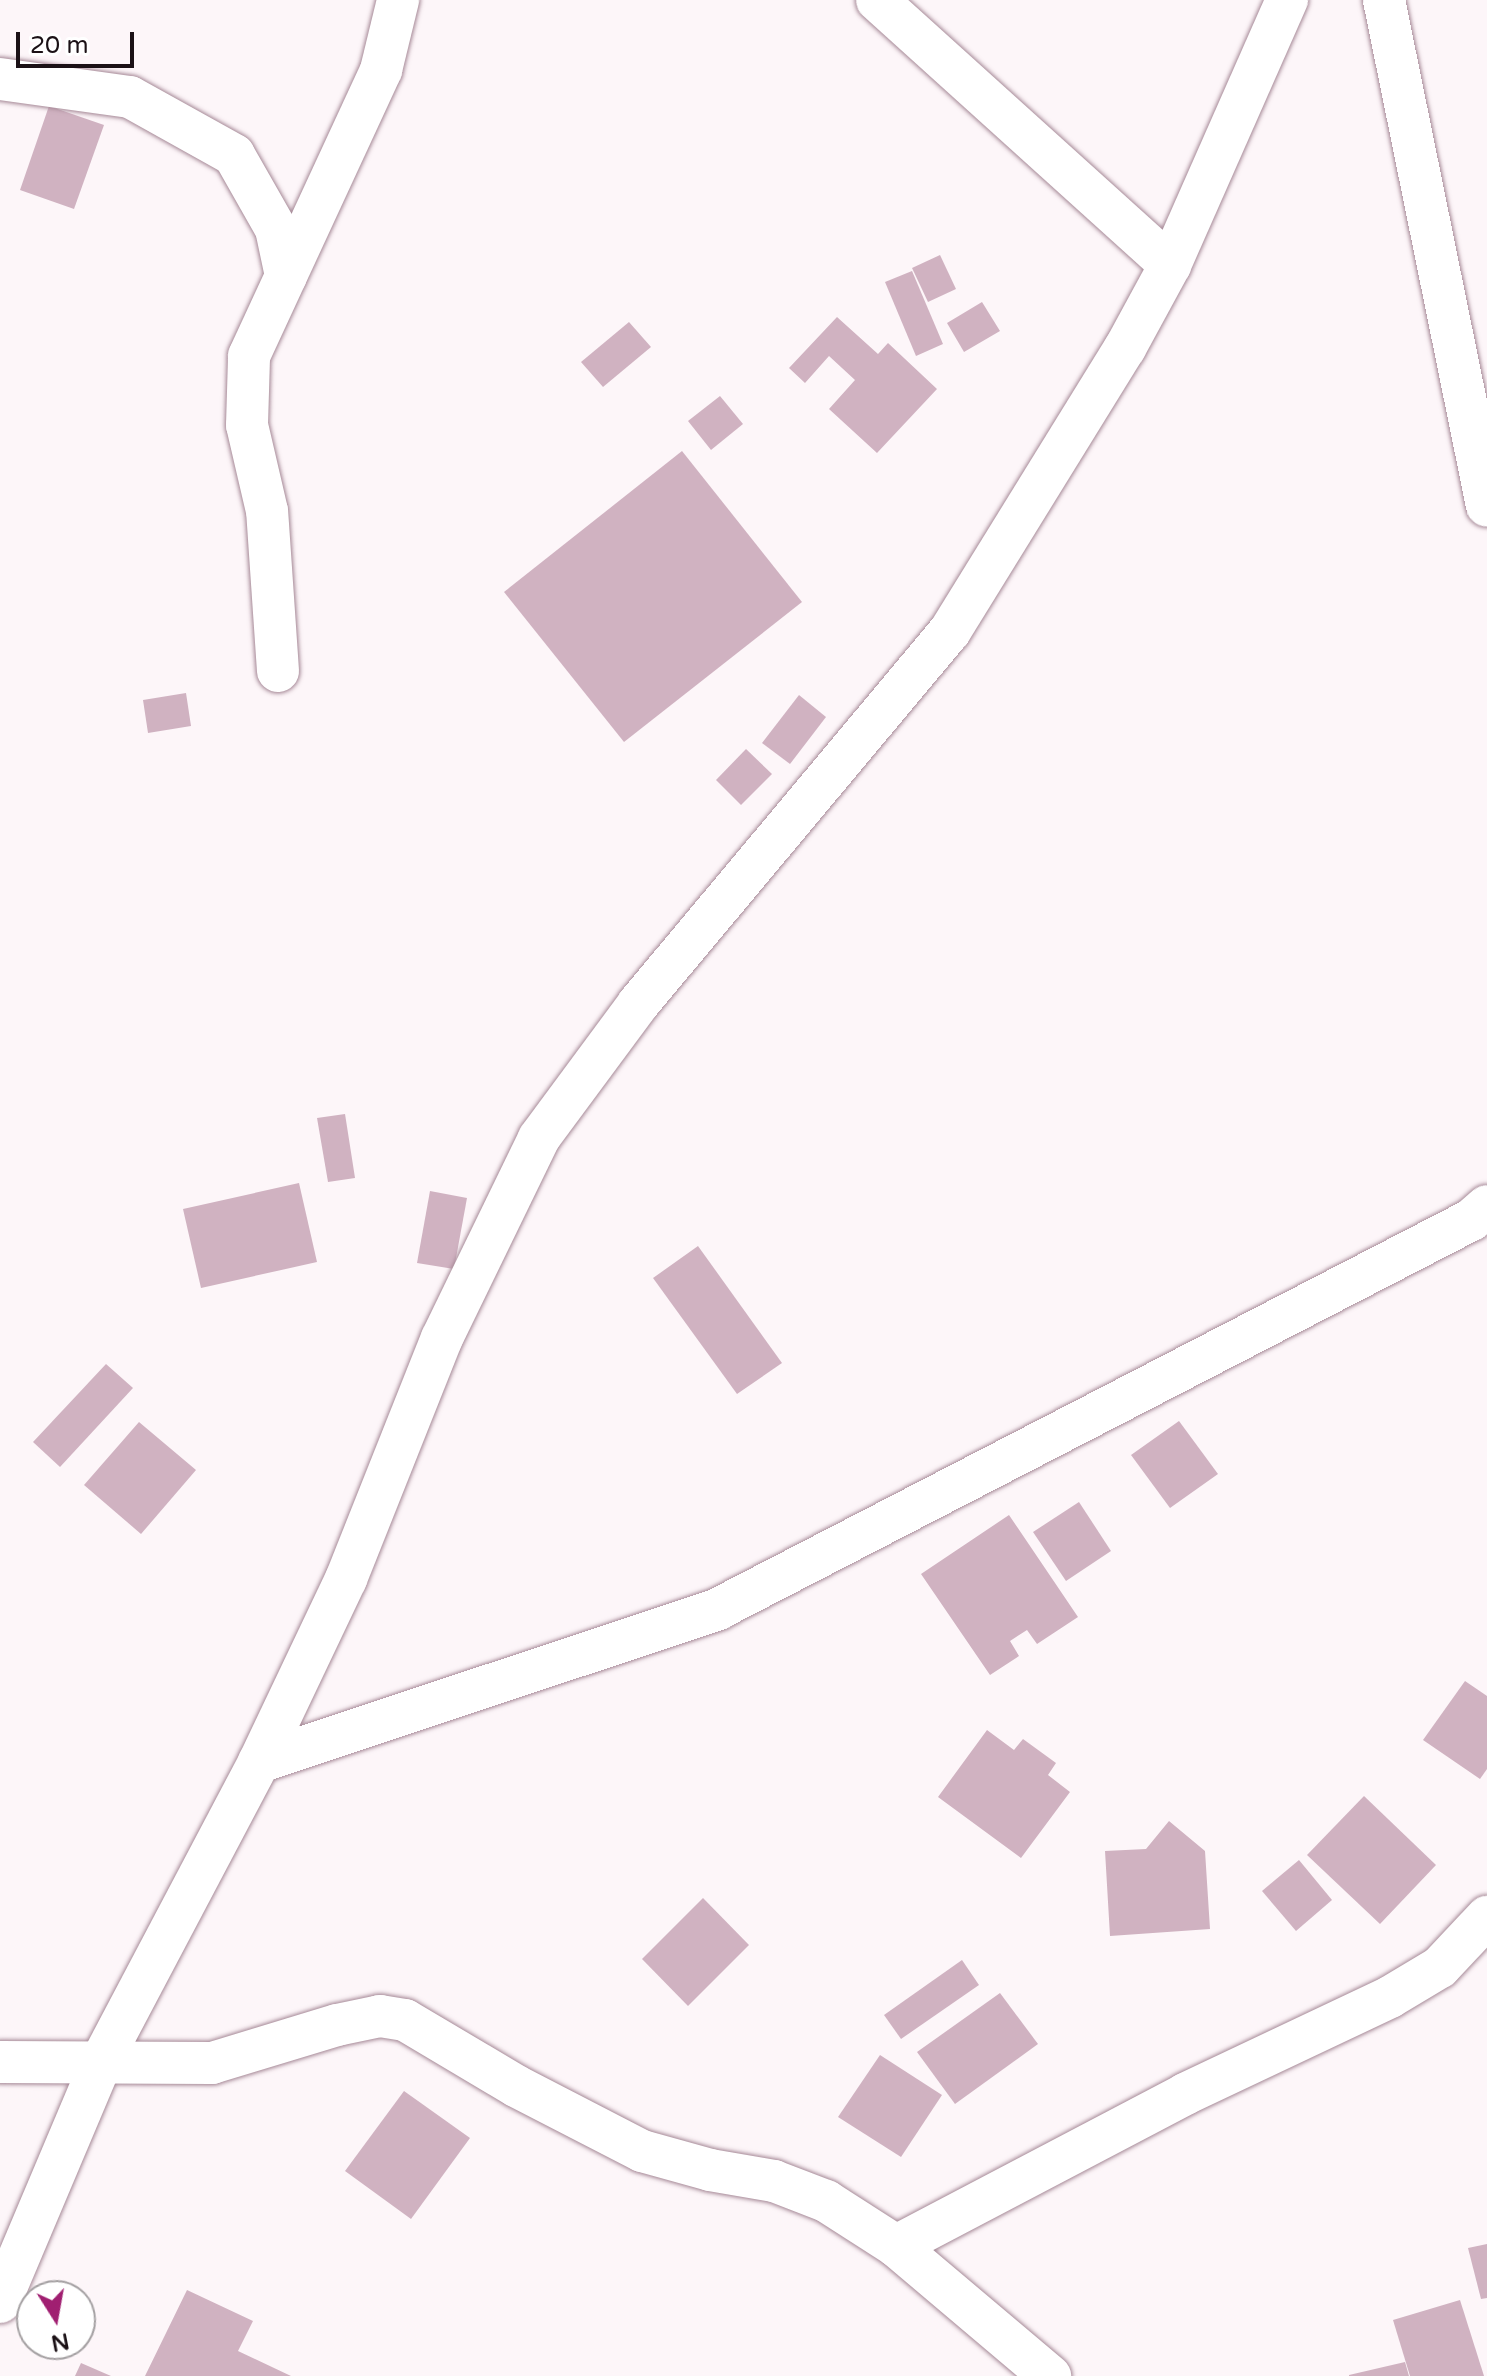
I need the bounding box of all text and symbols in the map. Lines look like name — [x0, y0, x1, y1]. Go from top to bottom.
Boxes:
scale bar — [20, 16, 138, 66]
text: 20 m — [30, 31, 88, 60]
north arrow — [16, 2280, 96, 2360]
text: N — [49, 2327, 71, 2356]

